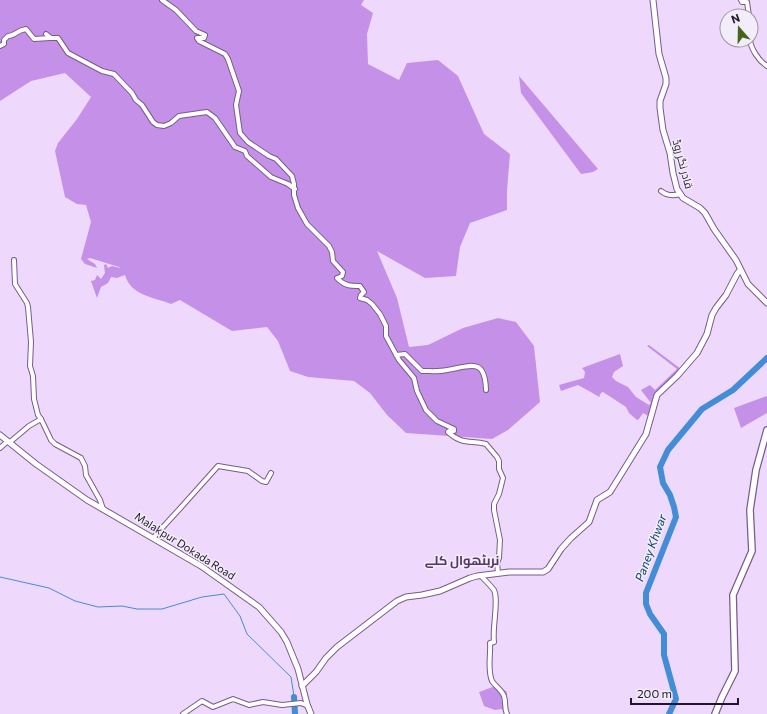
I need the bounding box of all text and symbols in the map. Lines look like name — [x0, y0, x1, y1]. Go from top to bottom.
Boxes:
north arrow — [719, 8, 759, 48]
text: N — [729, 11, 742, 26]
street label: قادر نگر روڈ — [670, 138, 696, 190]
street label: Malakpur Dokada Road — [133, 509, 238, 582]
water label: Paney Khwar — [631, 511, 669, 583]
district label: نربٹھوال کلے — [425, 552, 499, 569]
scale bar — [631, 680, 738, 706]
text: 200 m — [637, 686, 672, 700]

